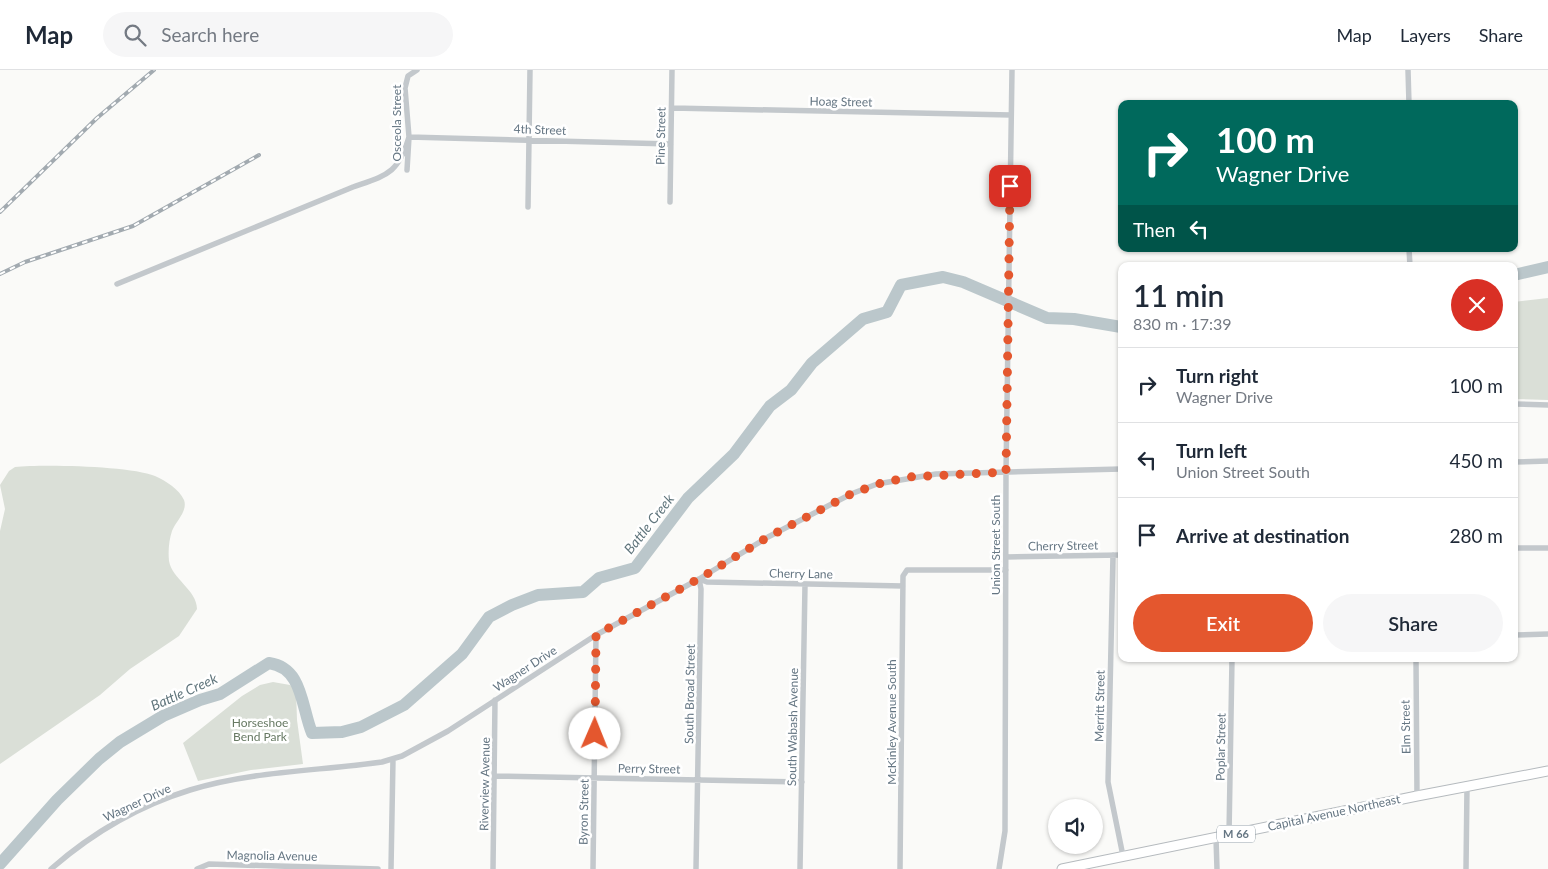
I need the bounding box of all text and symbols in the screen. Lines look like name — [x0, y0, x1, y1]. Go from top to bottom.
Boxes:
search box — [103, 12, 453, 57]
text: Map — [25, 20, 73, 49]
icon: search — [121, 21, 149, 49]
text: Search here — [161, 23, 259, 46]
text: Map — [1336, 24, 1372, 46]
text: Layers — [1400, 24, 1451, 46]
text: Share — [1479, 24, 1523, 46]
street label: Osceola Street — [389, 84, 404, 161]
street label: Hoag Street — [810, 93, 873, 110]
street label: Pine Street — [652, 106, 669, 165]
text: 100 m — [1216, 118, 1315, 160]
icon: right — [1133, 120, 1198, 185]
street label: 4th Street — [513, 121, 567, 138]
text: Wagner Drive — [1216, 160, 1349, 187]
pin — [989, 165, 1031, 207]
icon: arrive — [996, 172, 1024, 200]
icon: left — [1185, 215, 1213, 243]
text: Then — [1133, 218, 1175, 241]
text: 11 min — [1133, 277, 1224, 313]
button: close — [1451, 279, 1503, 331]
text: 830 m · 17:39 — [1133, 314, 1232, 333]
text: Turn right — [1176, 364, 1258, 387]
icon: right — [1133, 371, 1161, 399]
text: 100 m — [1449, 374, 1503, 397]
text: Wagner Drive — [1176, 387, 1273, 406]
text: Turn left — [1176, 439, 1247, 462]
icon: left — [1133, 446, 1161, 474]
text: 450 m — [1449, 449, 1503, 472]
text: Union Street South — [1176, 462, 1310, 481]
water label: Battle Creek — [620, 490, 677, 557]
street label: Union Street South — [988, 495, 1003, 595]
icon: arrive — [1133, 521, 1161, 549]
text: Arrive at destination — [1176, 524, 1349, 547]
text: 280 m — [1449, 524, 1503, 547]
street label: Cherry Street — [1028, 537, 1099, 554]
street label: Cherry Lane — [769, 565, 833, 582]
button: Exit — [1133, 594, 1313, 652]
button: Share — [1323, 594, 1503, 652]
street label: Wagner Drive — [490, 642, 559, 695]
street label: South Broad Street — [681, 643, 698, 744]
street label: McKinley Avenue South — [884, 659, 899, 785]
street label: South Wabash Avenue — [784, 668, 801, 786]
water label: Battle Creek — [148, 669, 220, 714]
street label: Merritt Street — [1091, 669, 1108, 742]
street label: Elm Street — [1398, 699, 1413, 754]
position arrow — [568, 707, 620, 759]
street label: Poplar Street — [1212, 712, 1229, 781]
park label: Horseshoe Bend Park — [232, 715, 288, 744]
street label: Riverview Avenue — [476, 737, 493, 831]
street label: Perry Street — [618, 760, 681, 777]
street label: Byron Street — [575, 778, 592, 845]
street label: Wagner Drive — [101, 780, 173, 825]
street label: Capital Avenue Northeast — [1266, 791, 1402, 834]
map controls — [1048, 799, 1103, 854]
button: sound — [1048, 799, 1103, 854]
road number: M 66 — [1217, 826, 1255, 842]
street label: Magnolia Avenue — [227, 847, 318, 864]

